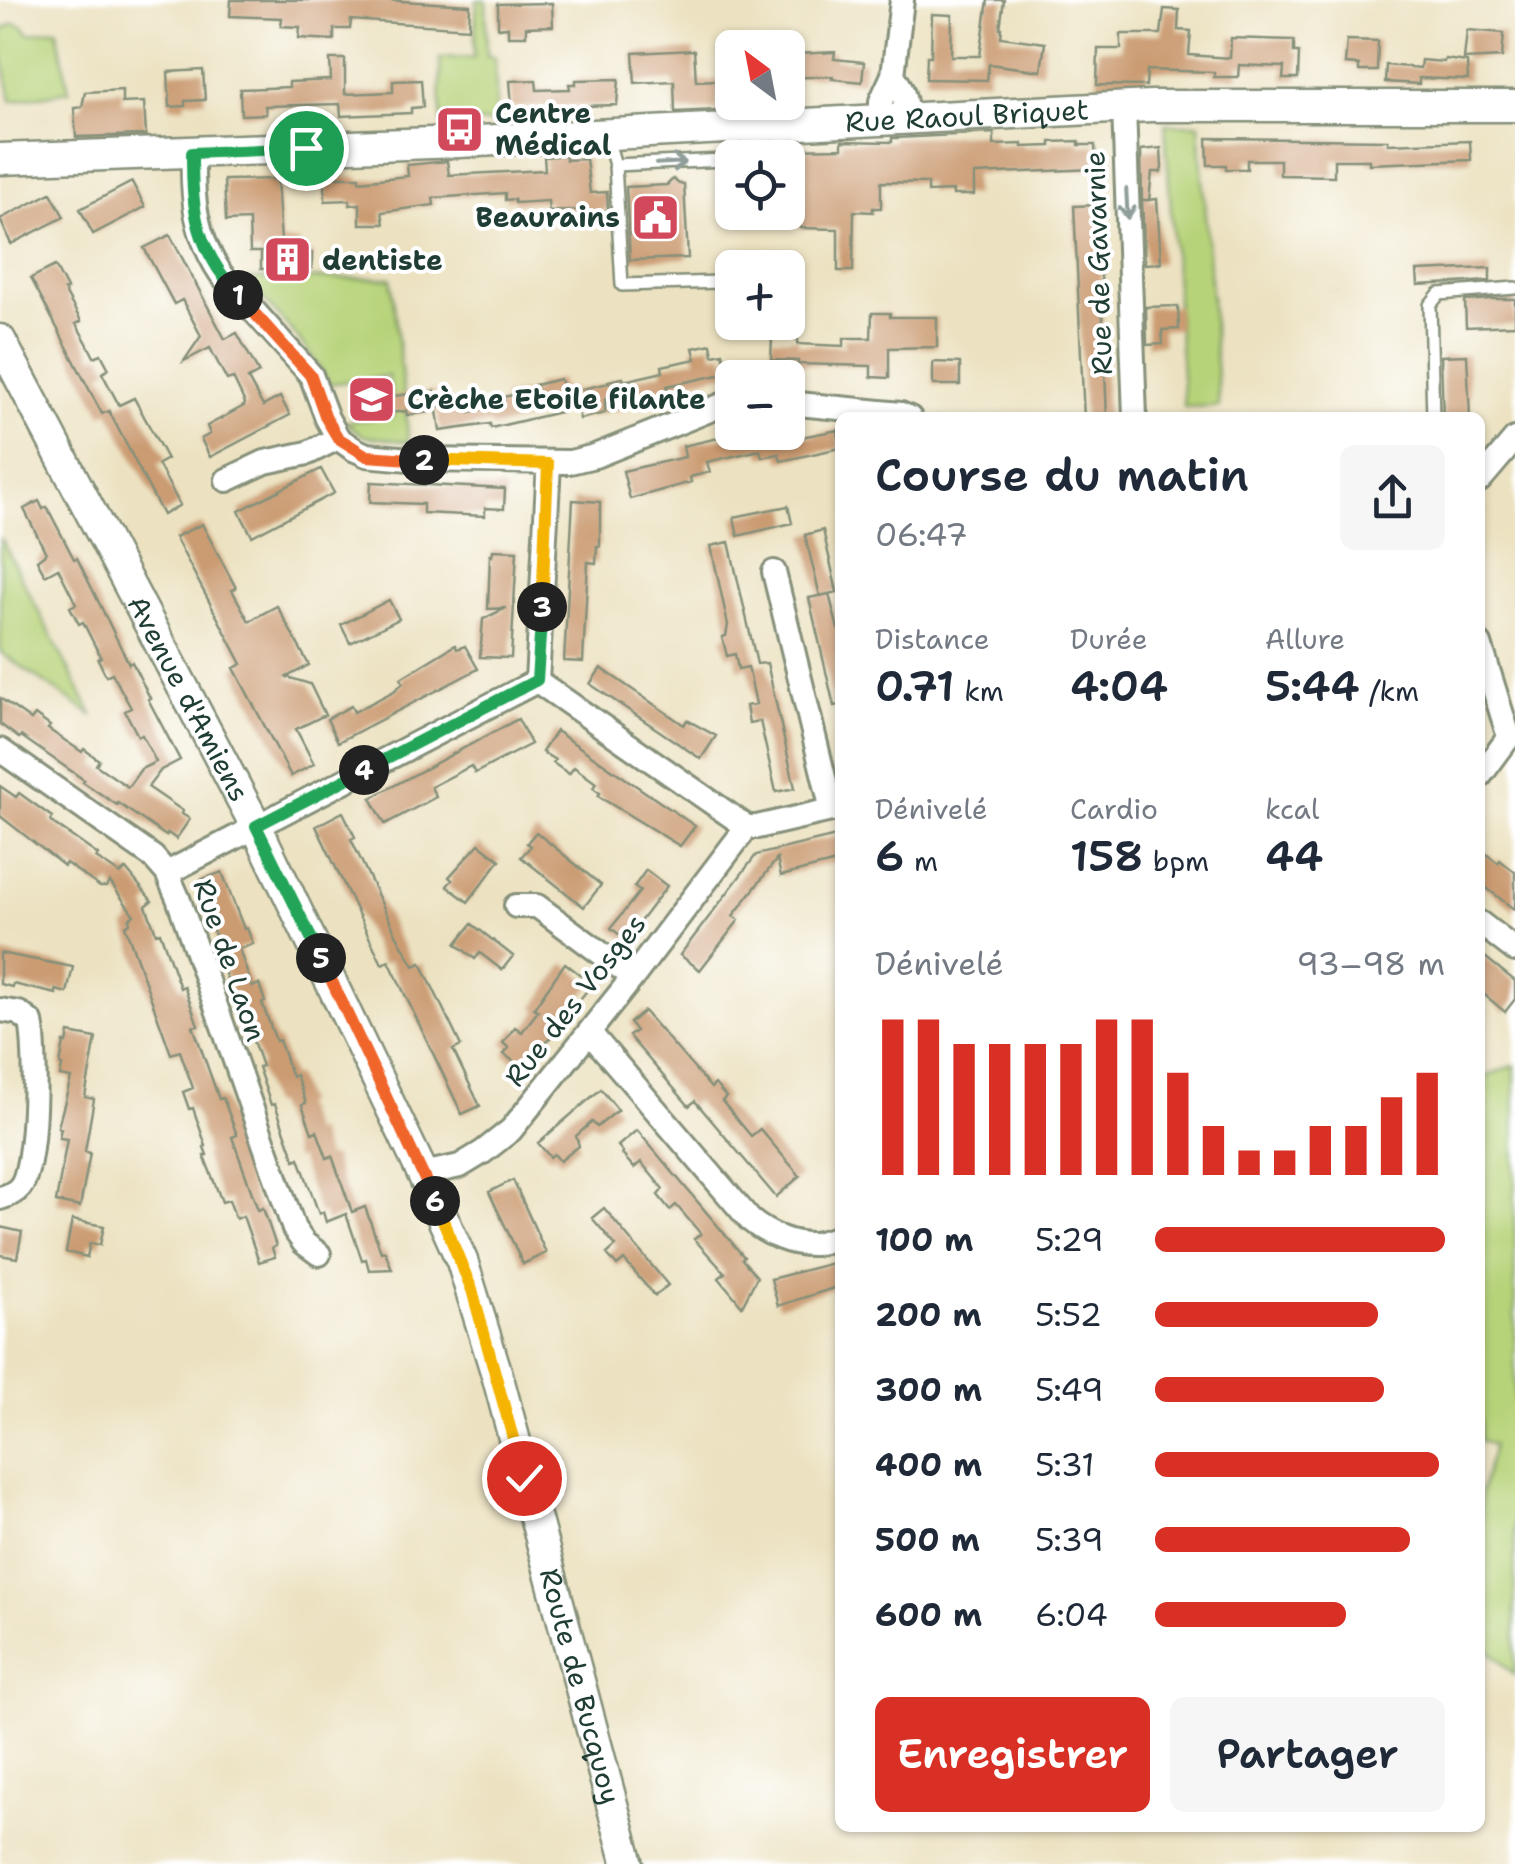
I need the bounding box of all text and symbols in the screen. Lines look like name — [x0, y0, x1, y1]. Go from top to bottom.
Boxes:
north arrow — [715, 30, 805, 120]
map controls — [715, 30, 805, 450]
street label: Rue Raoul Briquet — [844, 90, 1090, 141]
place label: Centre Médical — [495, 94, 612, 164]
bus stop icon: Centre Médical — [434, 103, 486, 155]
pin — [264, 106, 349, 191]
icon: arrive — [279, 121, 334, 176]
button: locate — [715, 140, 805, 230]
street label: Rue de Gavarnie — [1075, 150, 1121, 376]
one-way arrow — [655, 153, 687, 172]
one-way arrow — [1118, 188, 1137, 220]
public building icon: Beaurains — [629, 191, 681, 243]
place label: Beaurains — [476, 198, 620, 236]
building icon: dentiste — [261, 234, 313, 286]
place label: dentiste — [322, 241, 443, 279]
button: + — [715, 250, 805, 340]
pin: 1 — [213, 270, 263, 320]
text: 1 — [232, 276, 244, 314]
button: − — [715, 360, 805, 450]
school or university icon: Crèche Etoile filante — [346, 373, 398, 425]
place label: Crèche Etoile filante — [407, 380, 706, 418]
pin: 2 — [399, 435, 449, 485]
text: 2 — [414, 441, 434, 479]
text: Course du matin — [875, 445, 1249, 505]
button: share — [1340, 445, 1445, 550]
text: 06:47 — [875, 513, 968, 556]
pin: 3 — [517, 582, 567, 632]
text: 3 — [532, 588, 552, 626]
street label: Avenue d'Amiens — [119, 589, 259, 808]
text: Distance — [875, 620, 990, 658]
text: Durée — [1070, 620, 1148, 658]
text: Allure — [1265, 620, 1345, 658]
text: 0.71 — [875, 658, 955, 714]
text: 4:04 — [1070, 658, 1168, 714]
text: 5:44 — [1265, 658, 1360, 714]
text: km — [955, 672, 1004, 710]
text: /km — [1360, 672, 1419, 710]
pin: 4 — [339, 745, 389, 795]
text: 4 — [354, 751, 374, 789]
text: Dénivelé — [875, 790, 988, 828]
text: Cardio — [1070, 790, 1158, 828]
text: kcal — [1265, 790, 1319, 828]
text: 6 — [875, 828, 904, 884]
text: 158 — [1070, 828, 1143, 884]
text: 44 — [1265, 828, 1323, 884]
text: m — [904, 842, 938, 880]
text: bpm — [1143, 842, 1209, 880]
street label: Rue de Laon — [184, 874, 276, 1046]
street label: Rue des Vosges — [496, 906, 654, 1094]
pin: 5 — [296, 933, 346, 983]
text: 5 — [312, 939, 330, 977]
text: Dénivelé — [875, 942, 1004, 985]
text: 93–98 m — [1297, 942, 1445, 985]
pin: 6 — [410, 1176, 460, 1226]
text: 6 — [425, 1182, 445, 1220]
text: 100 m — [875, 1218, 974, 1261]
text: 5:29 — [1035, 1218, 1104, 1261]
text: 200 m — [875, 1293, 982, 1336]
text: 5:52 — [1035, 1293, 1102, 1336]
text: 300 m — [875, 1368, 982, 1411]
text: 5:49 — [1035, 1368, 1104, 1411]
pin — [482, 1436, 567, 1521]
text: 400 m — [875, 1443, 982, 1486]
text: 5:31 — [1035, 1443, 1095, 1486]
icon: check — [497, 1451, 552, 1506]
text: 500 m — [875, 1518, 980, 1561]
text: 5:39 — [1035, 1518, 1104, 1561]
street label: Route de Bucquoy — [531, 1564, 630, 1808]
text: 600 m — [875, 1593, 982, 1636]
text: 6:04 — [1035, 1593, 1108, 1636]
button: Enregistrer — [875, 1697, 1150, 1812]
button: Partager — [1170, 1697, 1445, 1812]

